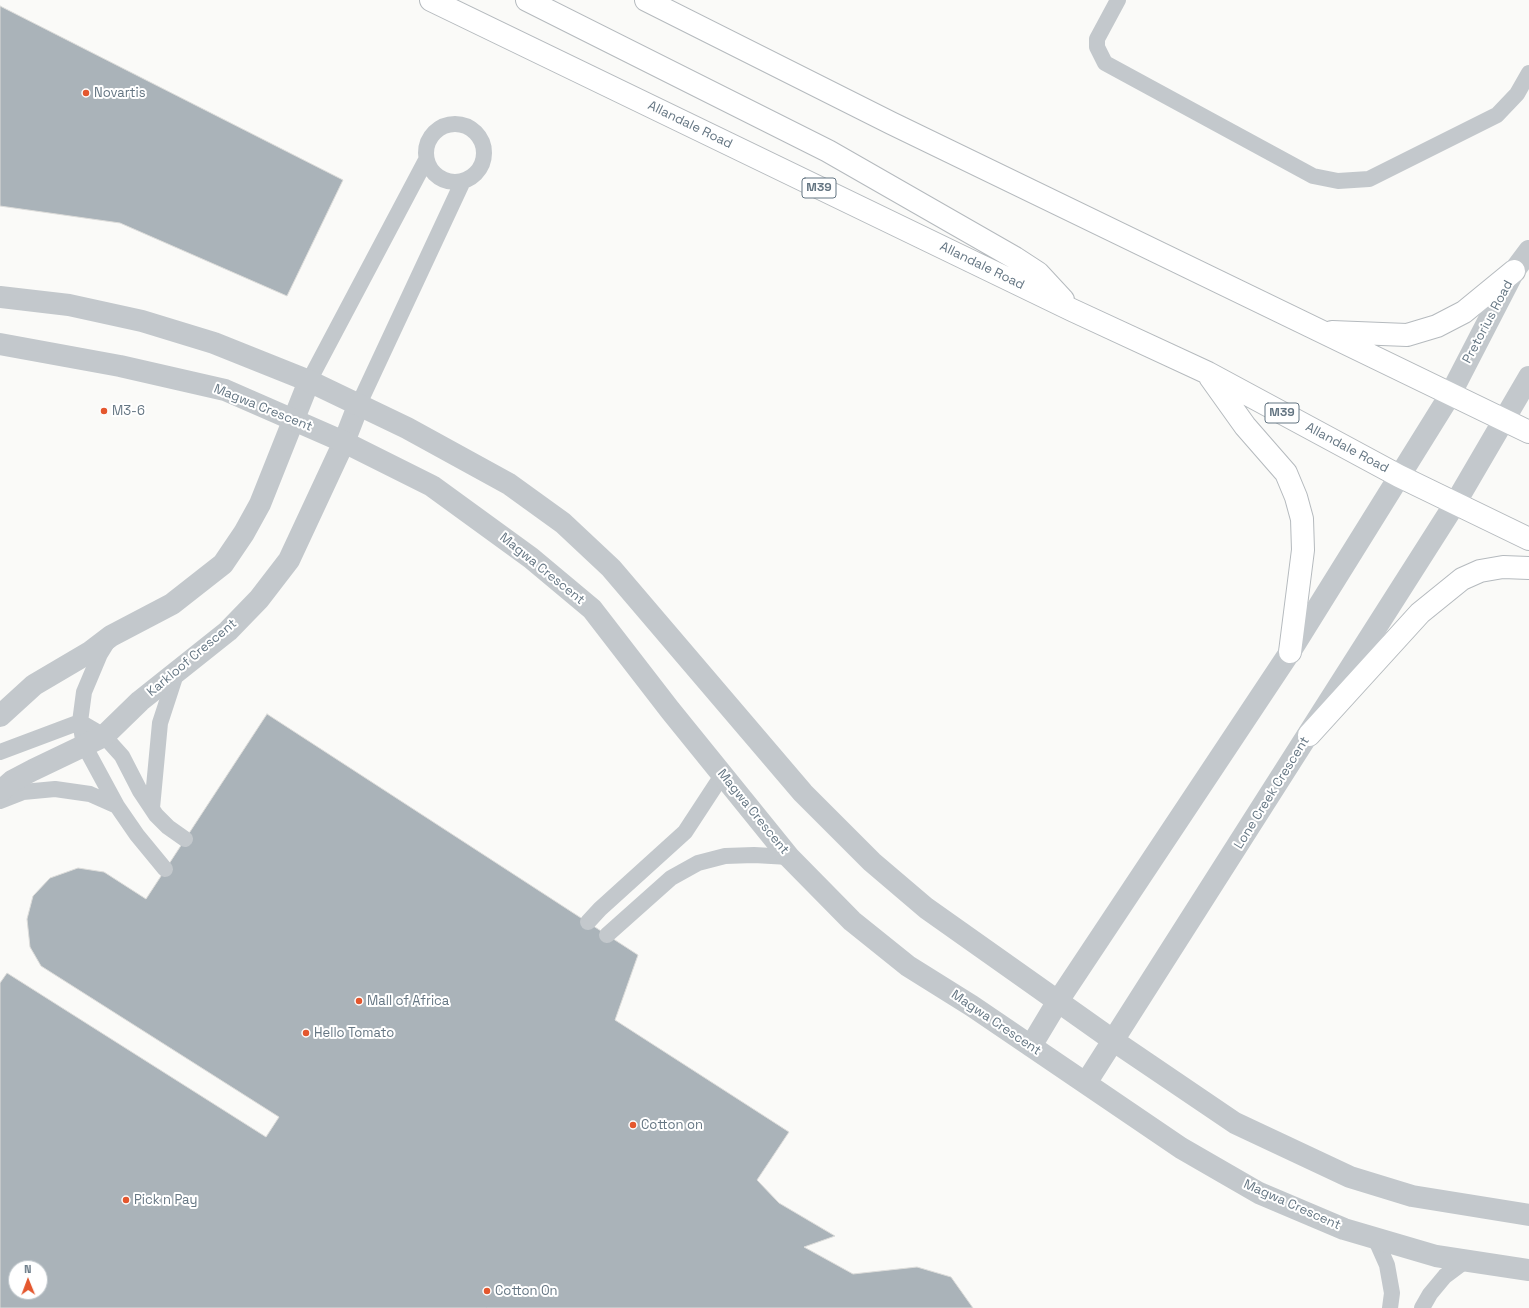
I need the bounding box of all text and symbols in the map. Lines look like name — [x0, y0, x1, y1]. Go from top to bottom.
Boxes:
place label: Novartis — [94, 85, 146, 101]
marker: Novartis — [81, 88, 91, 98]
street label: Allandale Road — [645, 98, 735, 152]
road number: M39 — [802, 178, 836, 198]
street label: Allandale Road — [937, 239, 1027, 293]
street label: Pretorius Road — [1460, 278, 1516, 366]
street label: Magwa Crescent — [211, 381, 315, 435]
place label: M3-6 — [112, 403, 145, 419]
road number: M39 — [1265, 403, 1299, 423]
marker: M3-6 — [99, 406, 109, 416]
street label: Allandale Road — [1303, 420, 1391, 476]
street label: Magwa Crescent — [496, 530, 588, 608]
street label: Karkloof Crescent — [144, 616, 240, 700]
street label: Lone Creek Crescent — [1231, 734, 1313, 852]
street label: Magwa Crescent — [714, 766, 792, 858]
street label: Magwa Crescent — [948, 987, 1044, 1059]
place label: Mall of Africa — [367, 993, 449, 1009]
marker: Mall of Africa — [354, 996, 364, 1006]
place label: Hello Tomato — [314, 1025, 394, 1041]
marker: Hello Tomato — [301, 1028, 311, 1038]
place label: Cotton on — [641, 1117, 703, 1133]
marker: Cotton on — [628, 1120, 638, 1130]
street label: Magwa Crescent — [1241, 1177, 1343, 1233]
place label: Pick n Pay — [134, 1192, 197, 1208]
marker: Pick n Pay — [121, 1195, 131, 1205]
north arrow — [8, 1260, 48, 1300]
text: N — [24, 1262, 32, 1276]
place label: Cotton On — [495, 1283, 558, 1299]
marker: Cotton On — [482, 1286, 492, 1296]

